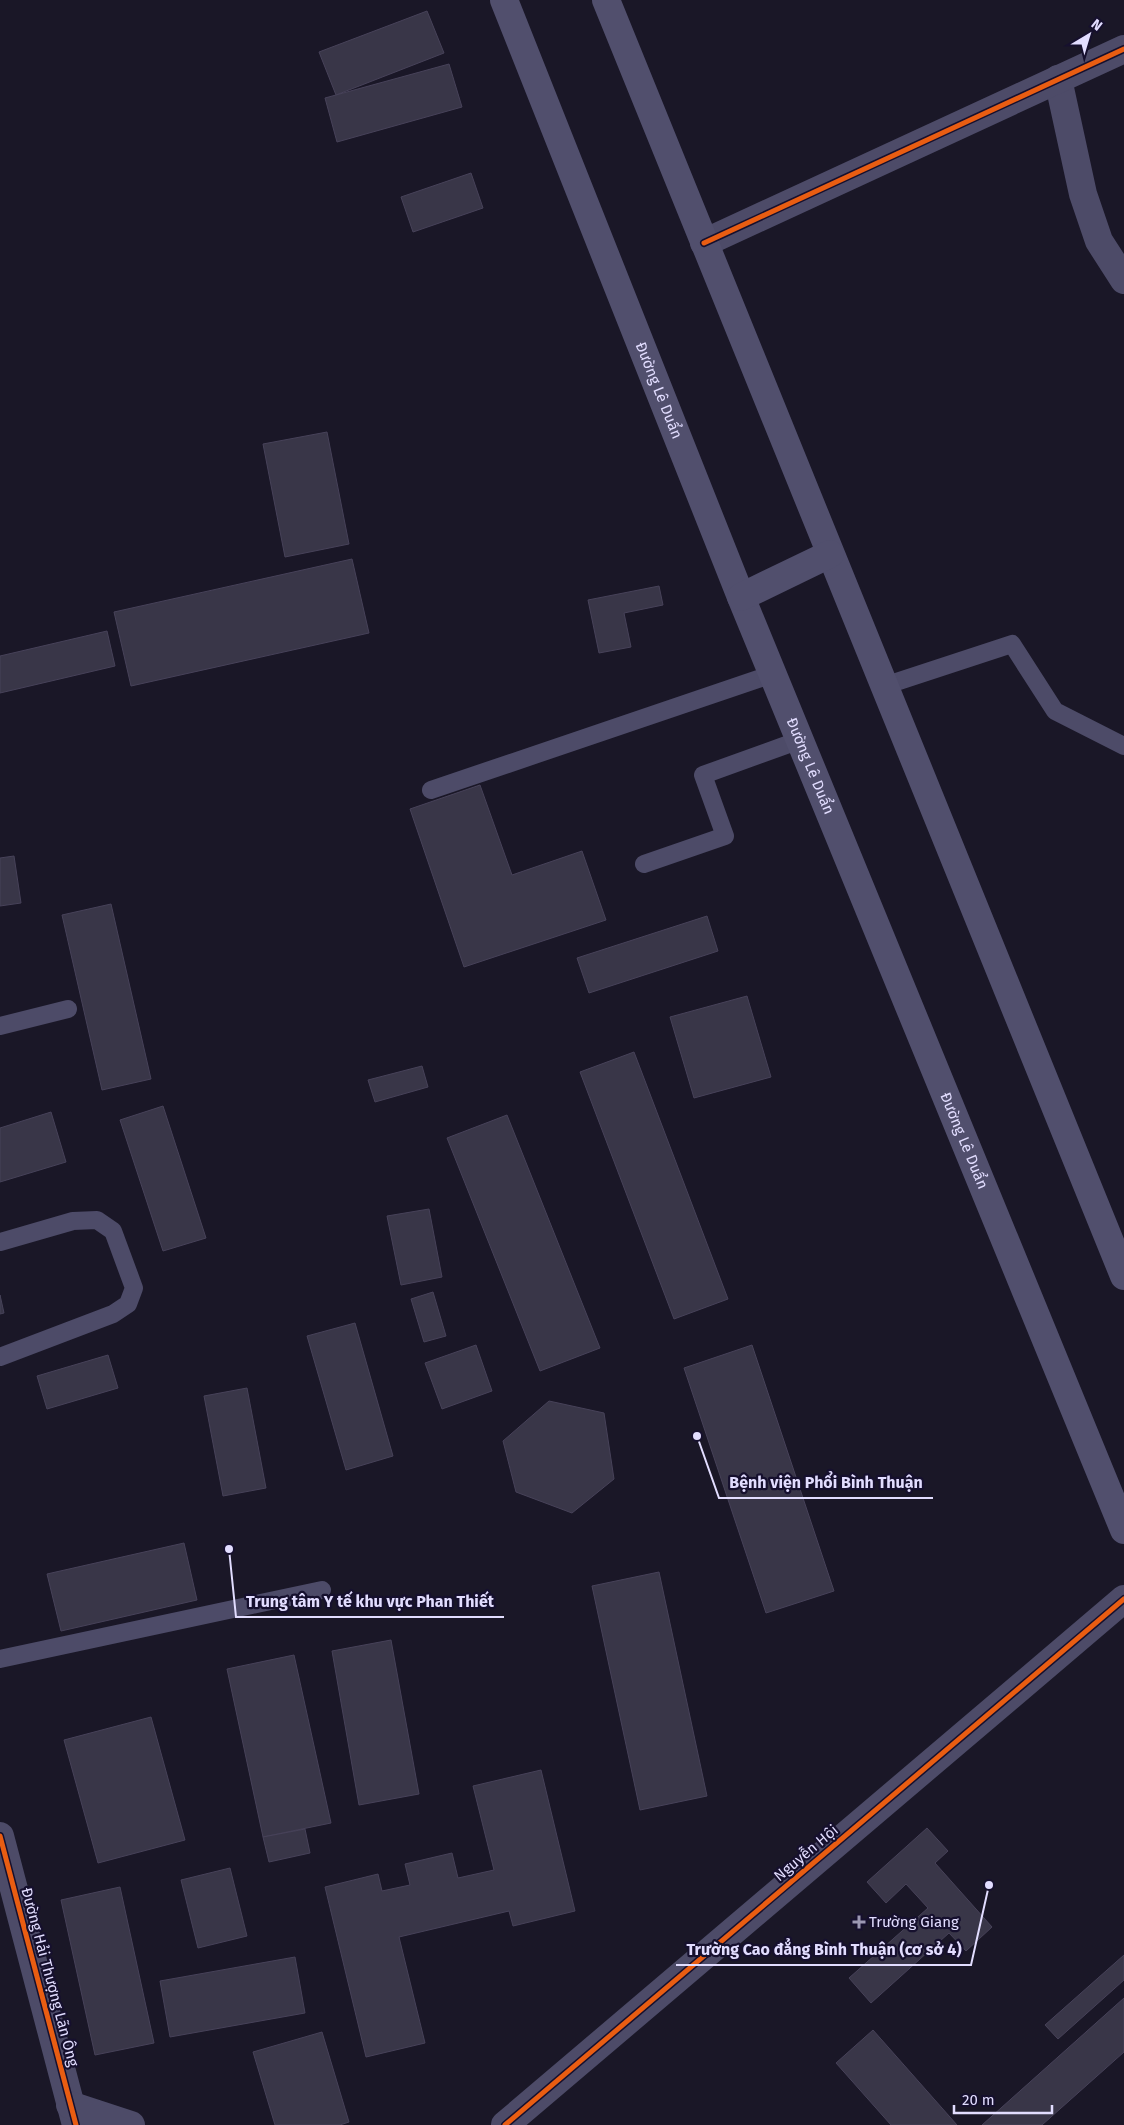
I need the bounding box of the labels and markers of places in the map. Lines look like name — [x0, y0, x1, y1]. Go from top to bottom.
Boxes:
callout: Bệnh viện Phổi Bình Thuận — [719, 1467, 933, 1498]
callout: Trung tâm Y tế khu vực Phan Thiết — [236, 1586, 504, 1617]
place label: Trường Giang — [869, 1913, 959, 1931]
marker: Trường Giang — [853, 1916, 865, 1928]
callout: Trường Cao đẳng Bình Thuận (cơ sở 4) — [676, 1934, 971, 1965]

